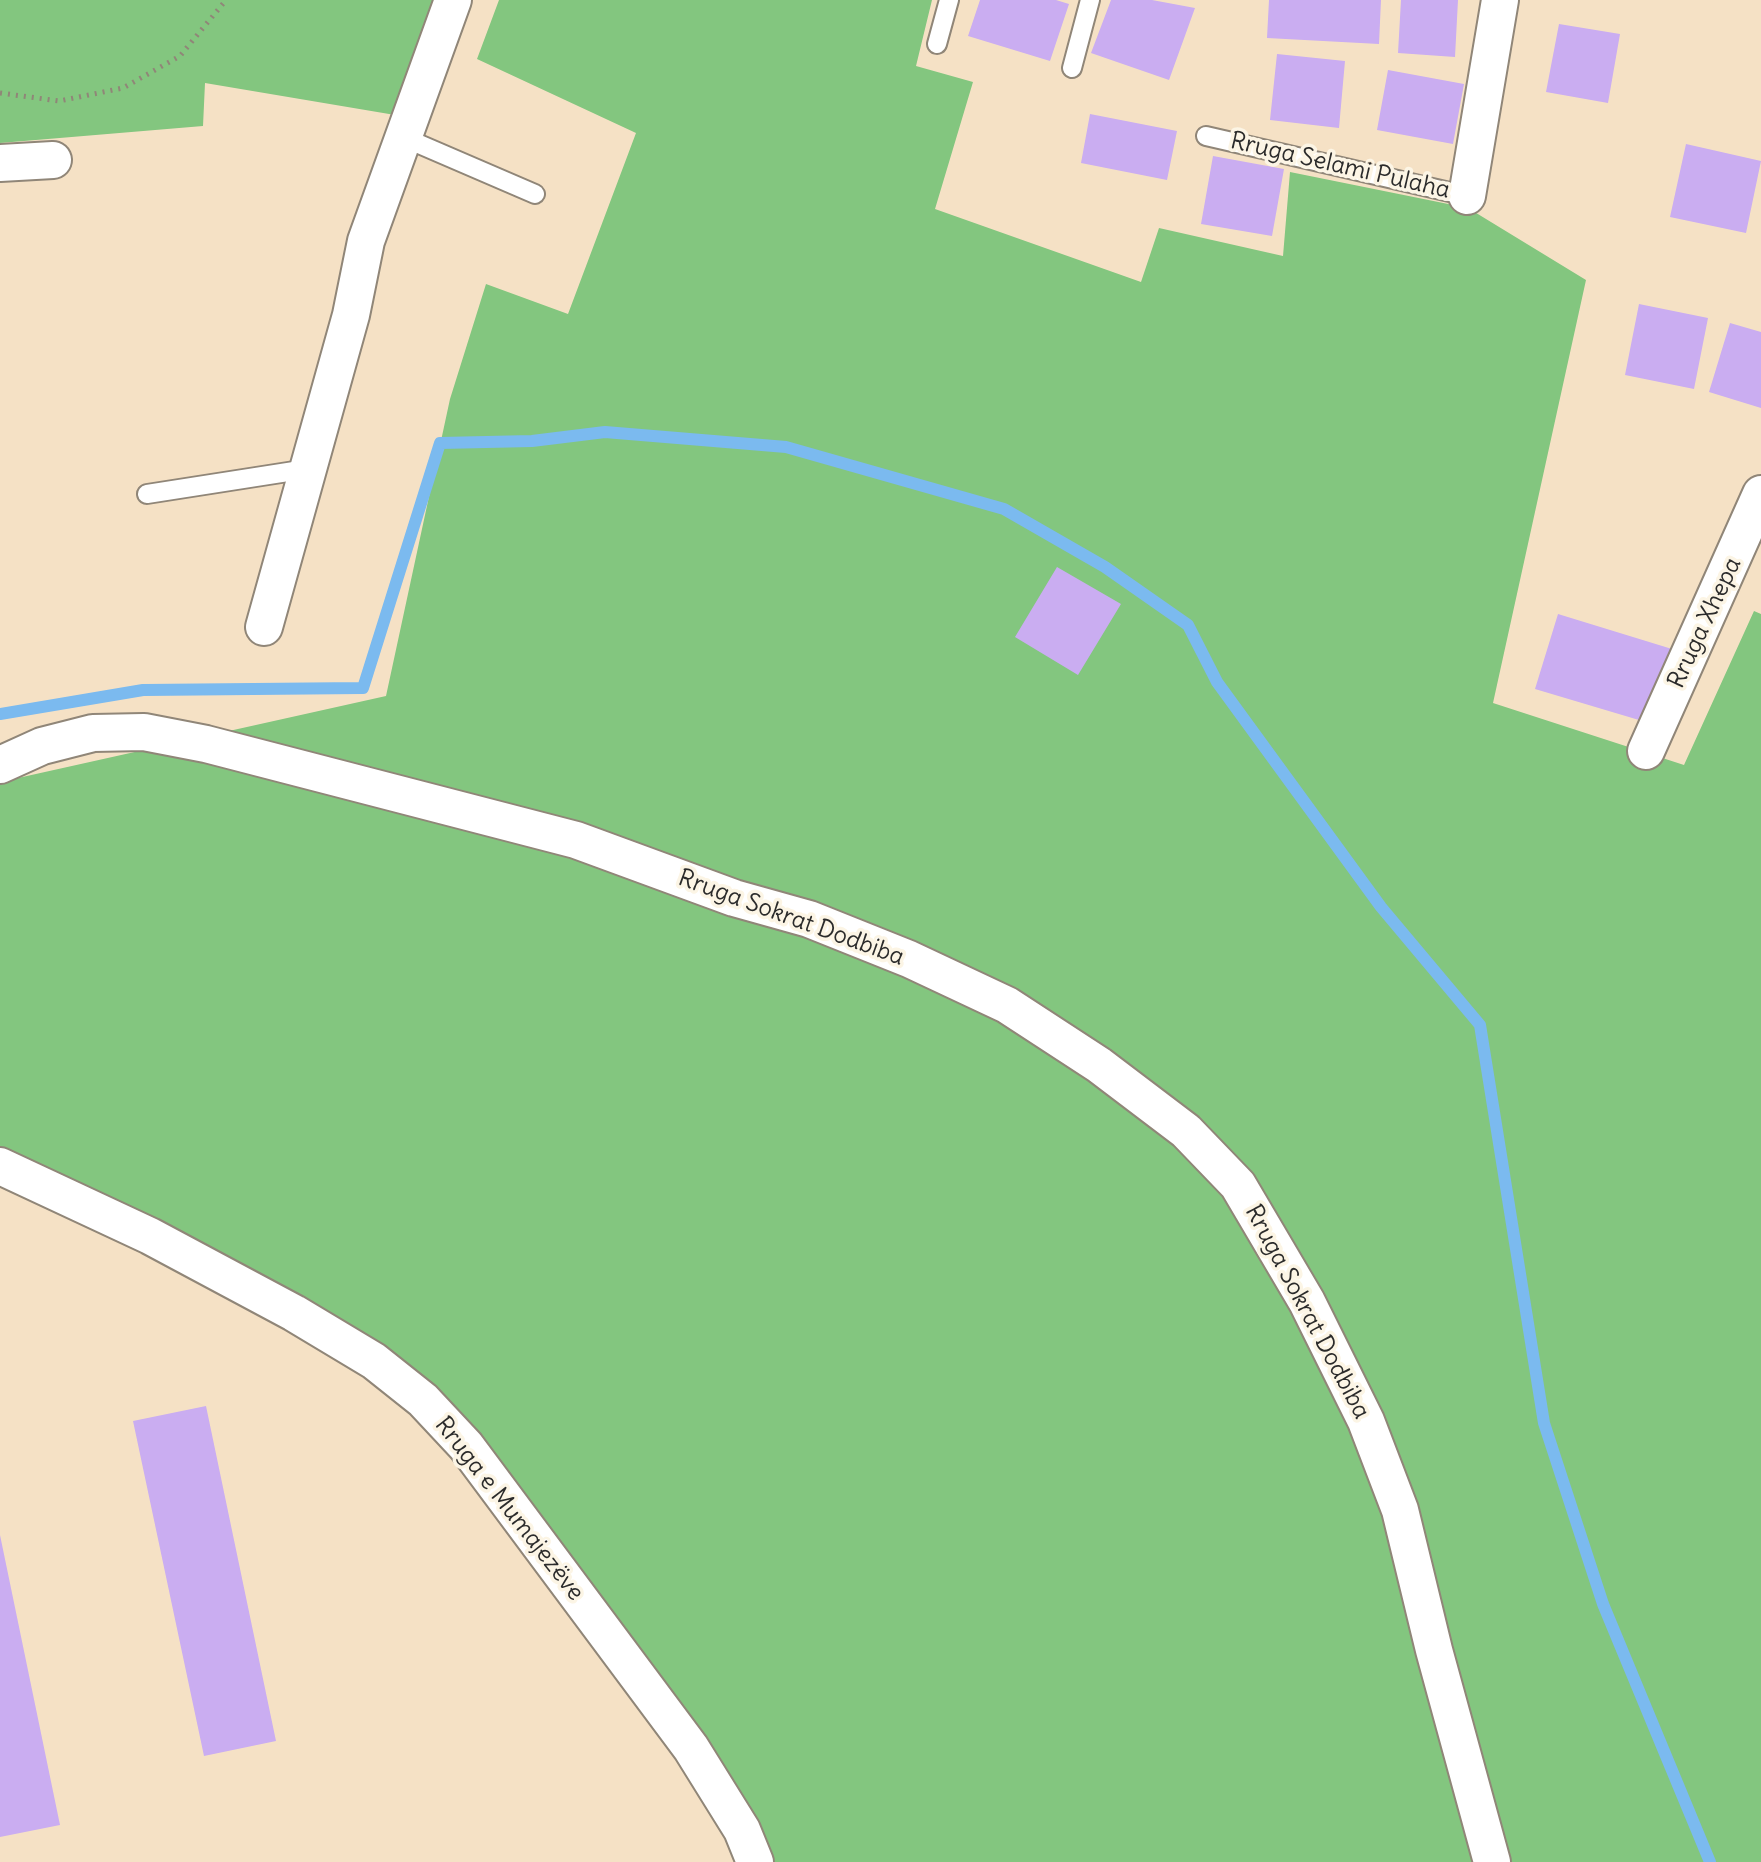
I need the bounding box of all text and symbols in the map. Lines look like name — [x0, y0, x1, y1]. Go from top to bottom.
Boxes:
street label: Rruga Selami Pulaha — [1227, 127, 1453, 205]
street label: Rruga Xhepa — [1662, 553, 1748, 693]
street label: Rruga Sokrat Dodbiba — [674, 864, 908, 972]
street label: Rruga Sokrat Dodbiba — [1238, 1200, 1376, 1424]
street label: Rruga e Mumajezëve — [428, 1411, 590, 1607]

